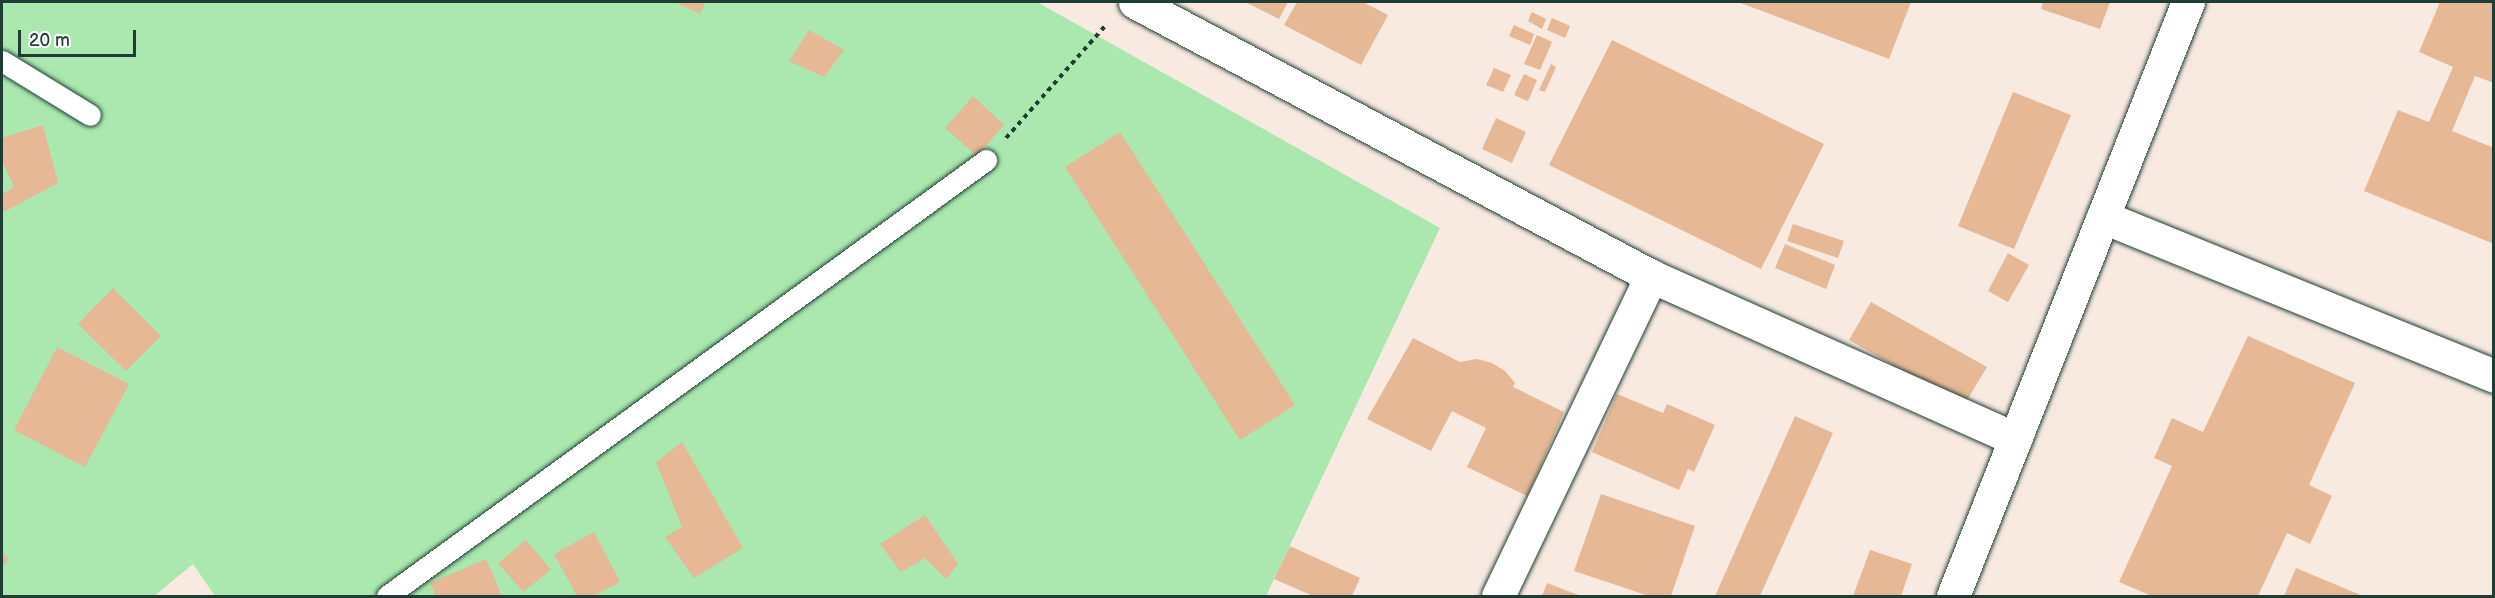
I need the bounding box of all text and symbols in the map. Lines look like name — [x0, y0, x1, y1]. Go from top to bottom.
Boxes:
scale bar — [21, 18, 140, 56]
text: 20 m — [29, 30, 70, 51]

